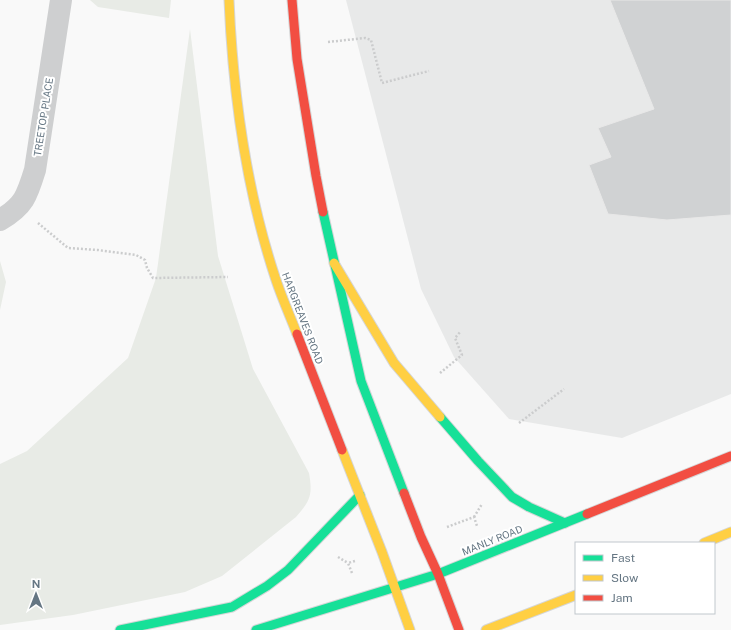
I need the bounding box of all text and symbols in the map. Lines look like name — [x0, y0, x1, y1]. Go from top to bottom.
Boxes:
street label: TREETOP PLACE — [31, 77, 55, 157]
street label: HARGREAVES ROAD — [280, 270, 326, 366]
street label: MANLY ROAD — [460, 522, 524, 558]
legend — [575, 542, 715, 614]
text: Fast — [611, 551, 636, 565]
text: Slow — [611, 571, 639, 585]
north arrow — [16, 574, 56, 614]
text: N — [32, 578, 40, 590]
text: Jam — [611, 591, 633, 605]

